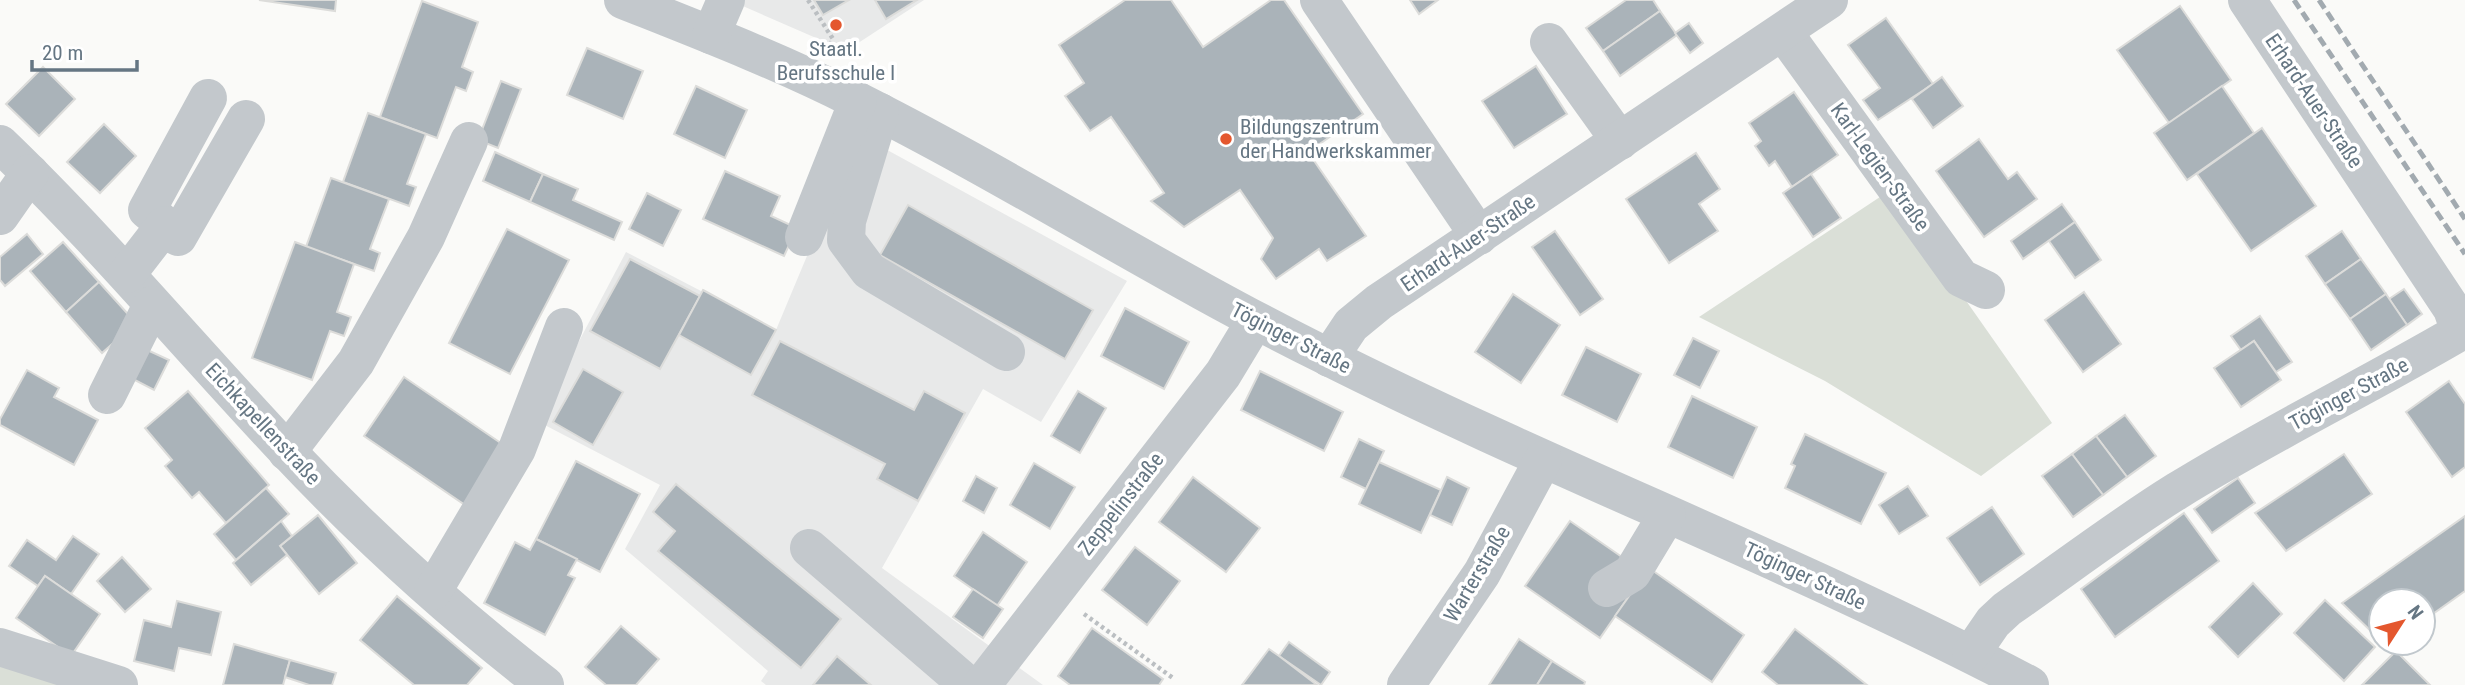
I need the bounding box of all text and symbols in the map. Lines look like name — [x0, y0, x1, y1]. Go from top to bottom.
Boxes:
marker: Staatl. Berufsschule I — [828, 17, 844, 33]
scale bar — [32, 28, 136, 72]
street label: Erhard-Auer-Straße — [2260, 29, 2368, 173]
place label: Staatl. Berufsschule I — [777, 37, 895, 85]
text: 20 m — [42, 41, 83, 65]
street label: Karl-Legien-Straße — [1826, 98, 1935, 236]
place label: Bildungszentrum der Handwerkskammer — [1240, 115, 1431, 163]
marker: Bildungszentrum der Handwerkskammer — [1218, 131, 1234, 147]
street label: Erhard-Auer-Straße — [1396, 189, 1540, 297]
street label: Töginger Straße — [1227, 298, 1355, 379]
street label: Töginger Straße — [2285, 353, 2413, 435]
street label: Eichkapellenstraße — [201, 358, 325, 490]
street label: Zeppelinstraße — [1073, 448, 1169, 560]
street label: Warterstraße — [1439, 522, 1515, 626]
street label: Töginger Straße — [1740, 537, 1870, 615]
north arrow — [2367, 587, 2437, 657]
text: N — [2403, 601, 2428, 624]

